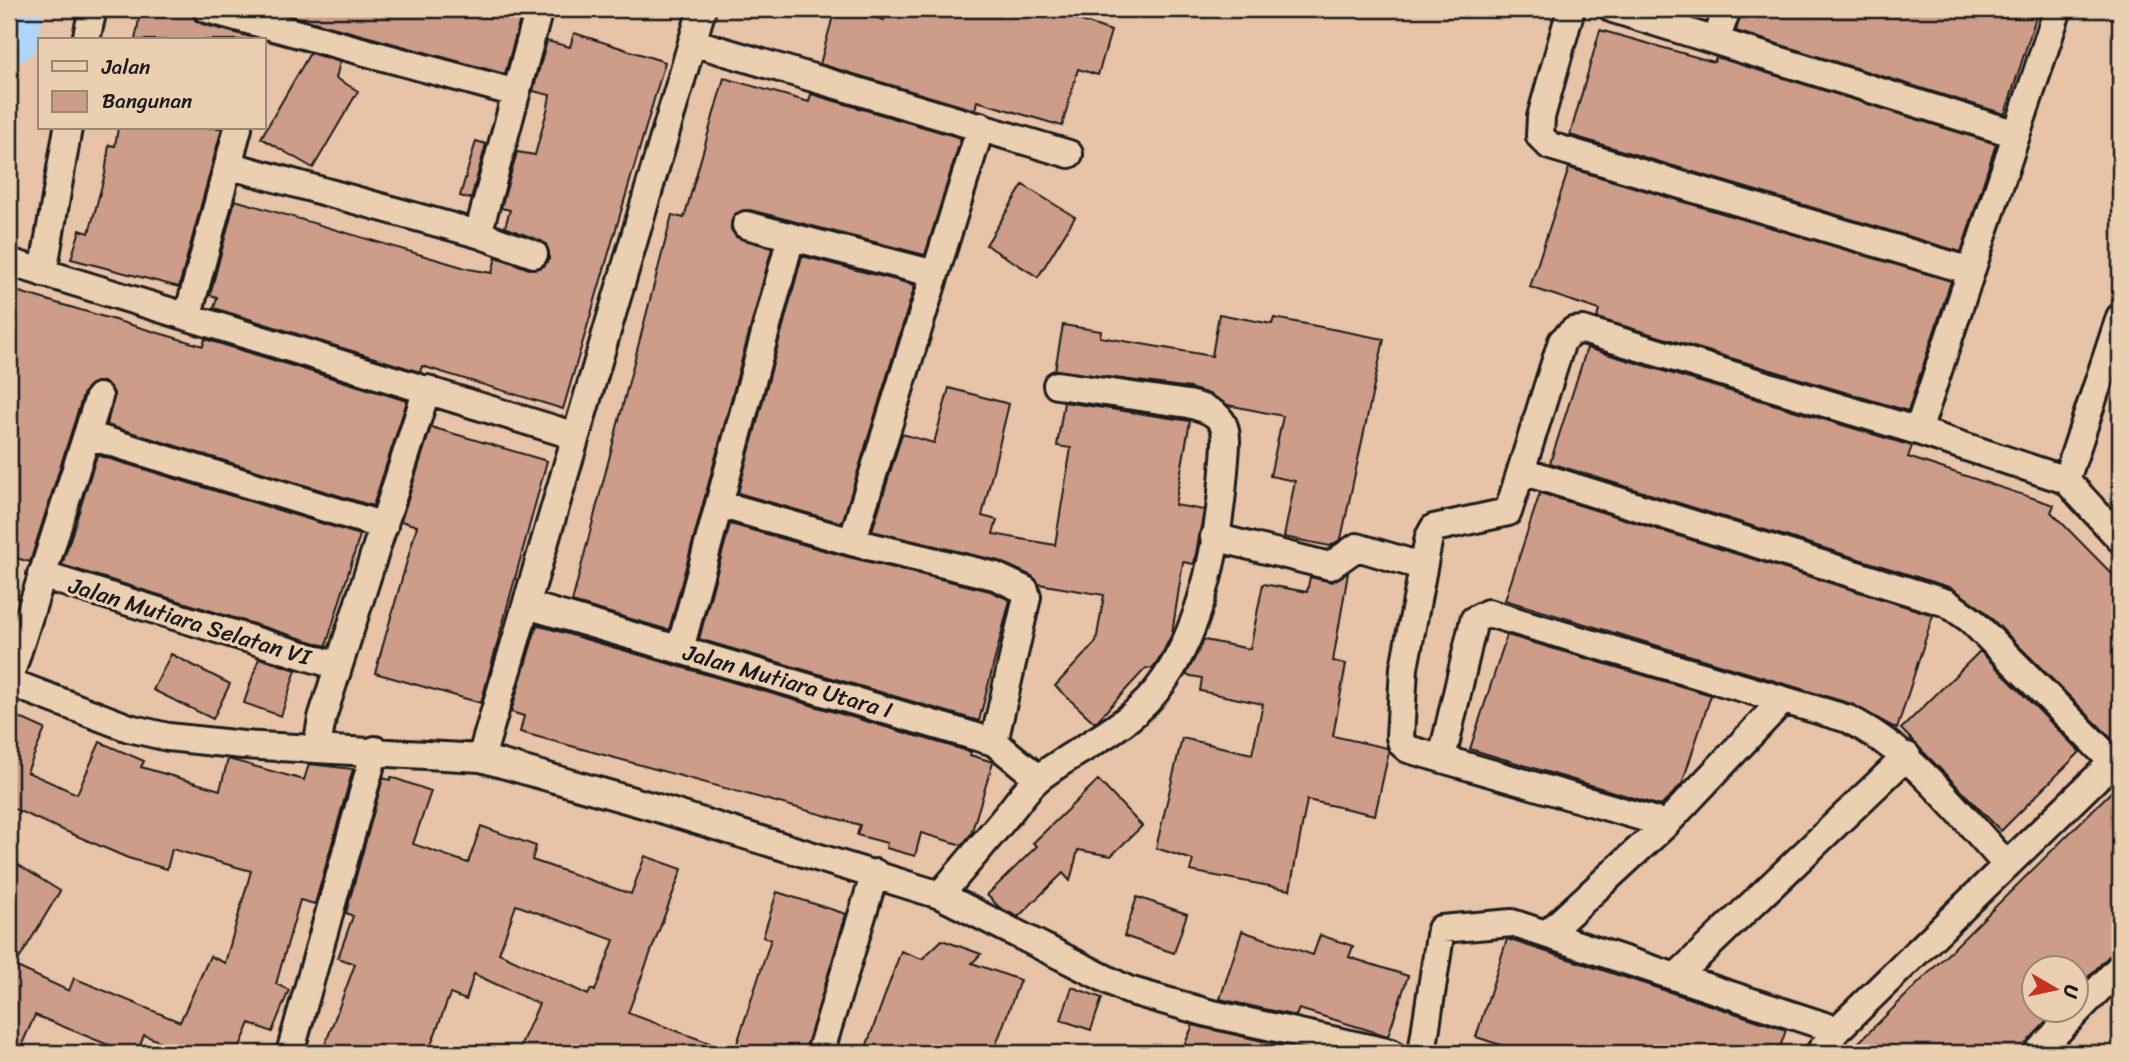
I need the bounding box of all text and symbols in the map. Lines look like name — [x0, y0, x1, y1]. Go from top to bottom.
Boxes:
legend — [38, 38, 266, 130]
text: Jalan — [101, 48, 150, 86]
text: Bangunan — [102, 82, 192, 120]
street label: Jalan Mutiara Selatan VI — [63, 565, 318, 678]
street label: Jalan Mutiara Utara I — [678, 632, 897, 731]
north arrow — [2021, 954, 2090, 1024]
text: U — [2054, 983, 2089, 1002]

